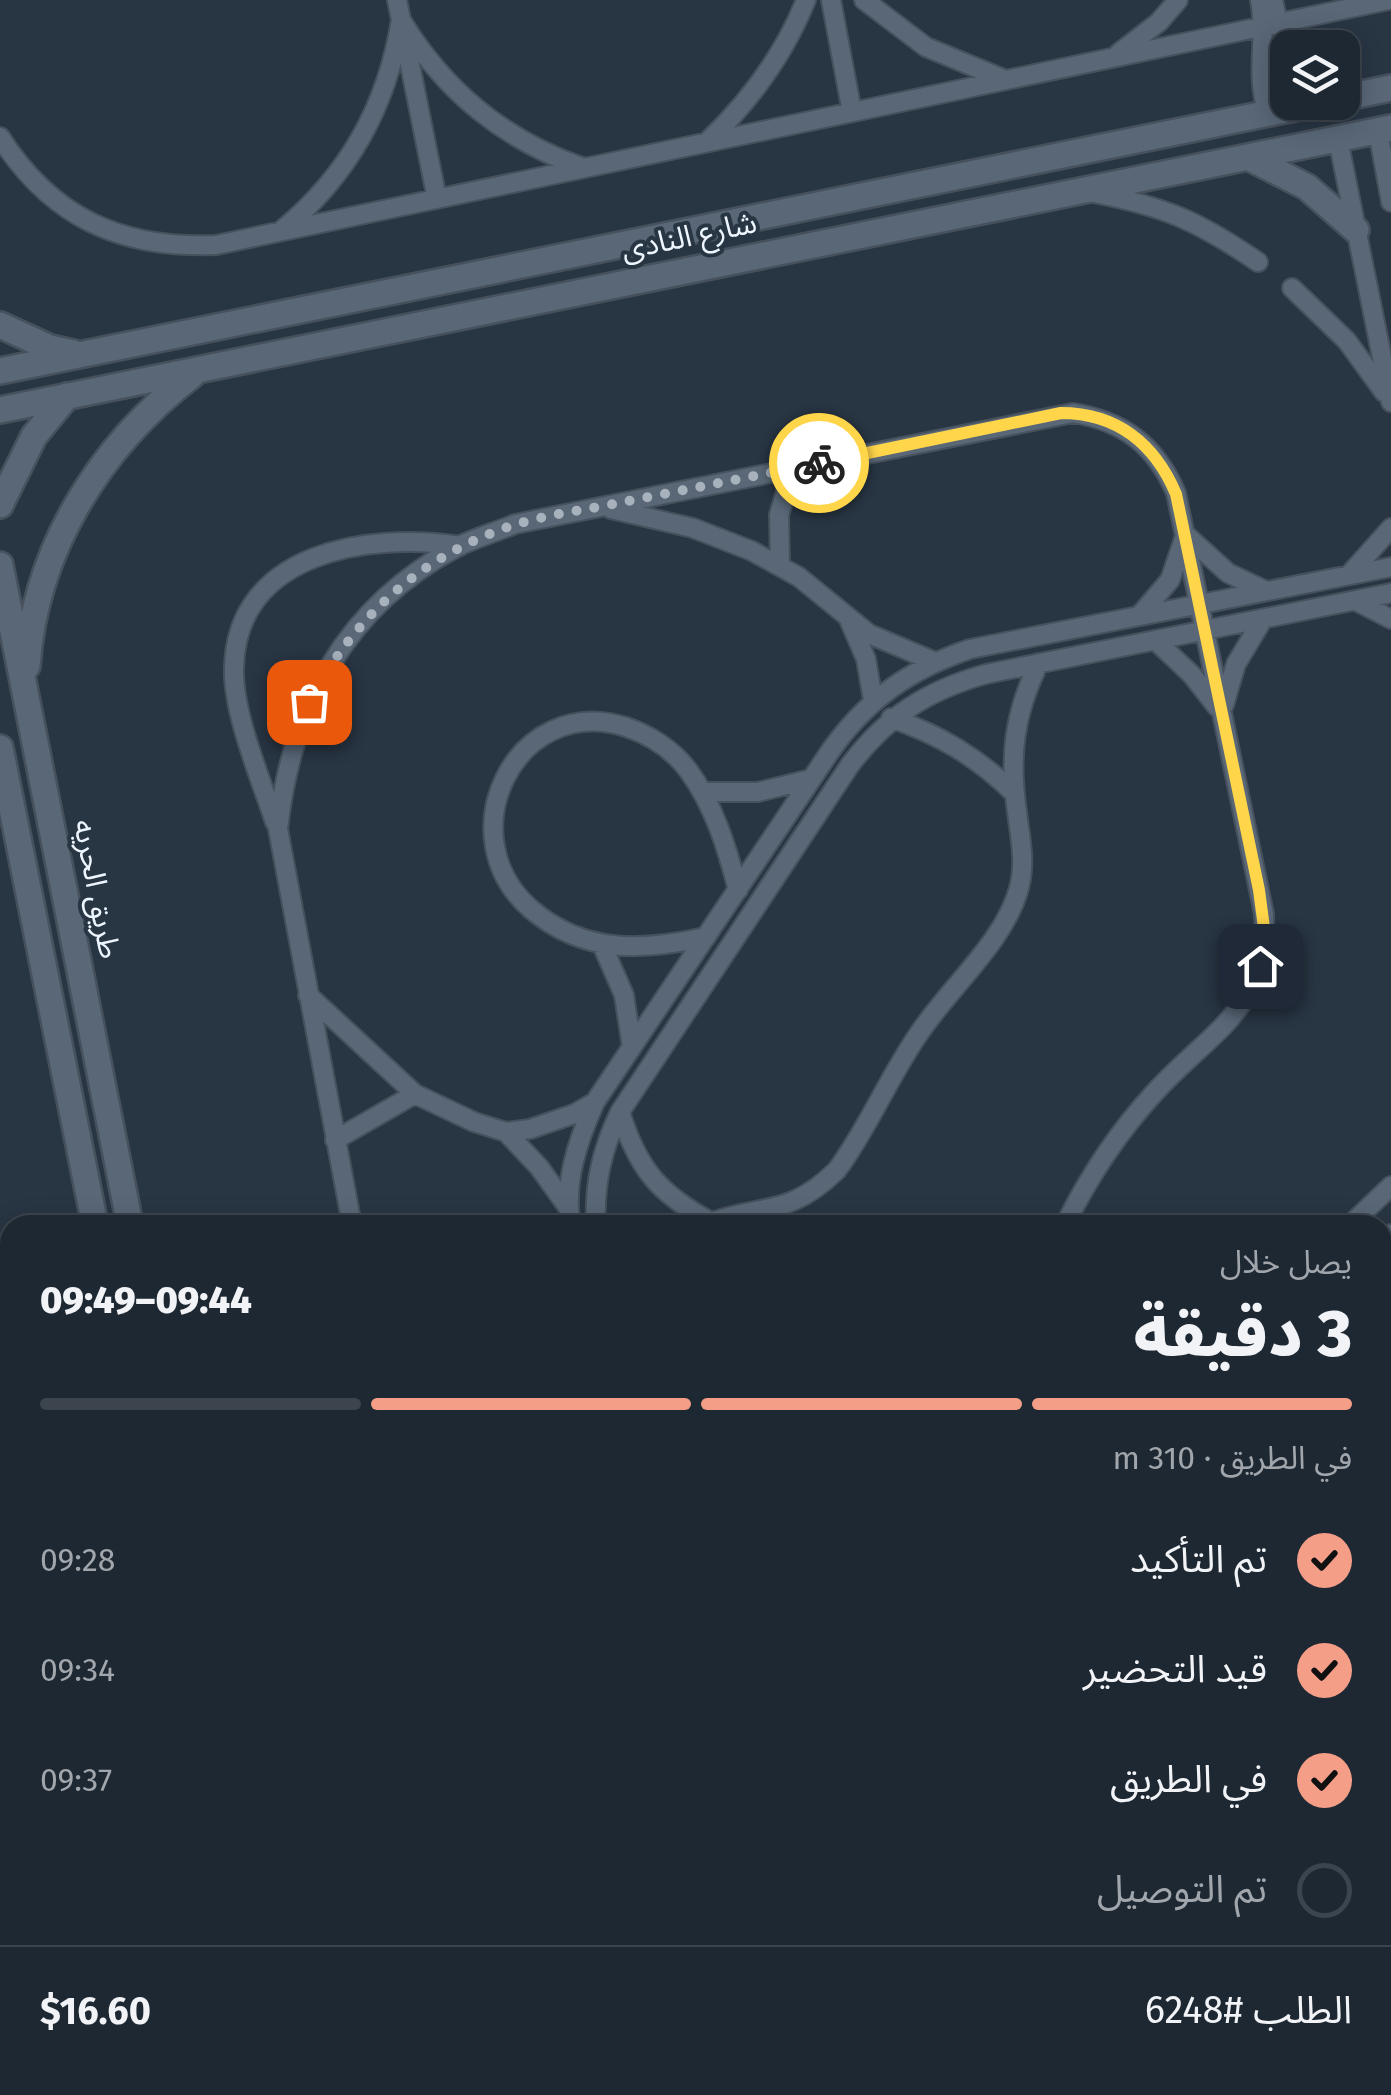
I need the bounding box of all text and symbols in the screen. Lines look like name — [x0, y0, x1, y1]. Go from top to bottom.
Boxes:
map controls — [1270, 30, 1360, 120]
button: layers — [1270, 30, 1360, 120]
street label: شارع النادى — [618, 204, 761, 272]
courier — [769, 413, 869, 513]
icon: bike — [792, 436, 847, 491]
pin — [267, 660, 352, 745]
icon: bag — [282, 675, 337, 730]
street label: طريق الحريه — [66, 816, 128, 962]
pin — [1218, 924, 1303, 1009]
icon: home — [1233, 939, 1288, 994]
text: يصل خلال — [1220, 1243, 1352, 1281]
text: 09:44–09:49 — [40, 1277, 252, 1323]
text: 3 دقيقة — [1133, 1295, 1352, 1373]
text: في الطريق · 310 m — [1112, 1439, 1352, 1477]
icon: check — [1297, 1533, 1352, 1588]
text: تم التأكيد — [1130, 1536, 1267, 1582]
text: 09:28 — [40, 1541, 116, 1579]
icon: check — [1297, 1643, 1352, 1698]
text: قيد التحضير — [1083, 1646, 1267, 1692]
text: 09:34 — [40, 1651, 115, 1689]
icon: check — [1297, 1753, 1352, 1808]
text: في الطريق — [1110, 1756, 1267, 1802]
text: 09:37 — [40, 1761, 112, 1799]
text: تم التوصيل — [1097, 1866, 1267, 1912]
text: الطلب #6248 — [1145, 1987, 1352, 2033]
text: $16.60 — [40, 1988, 151, 2034]

